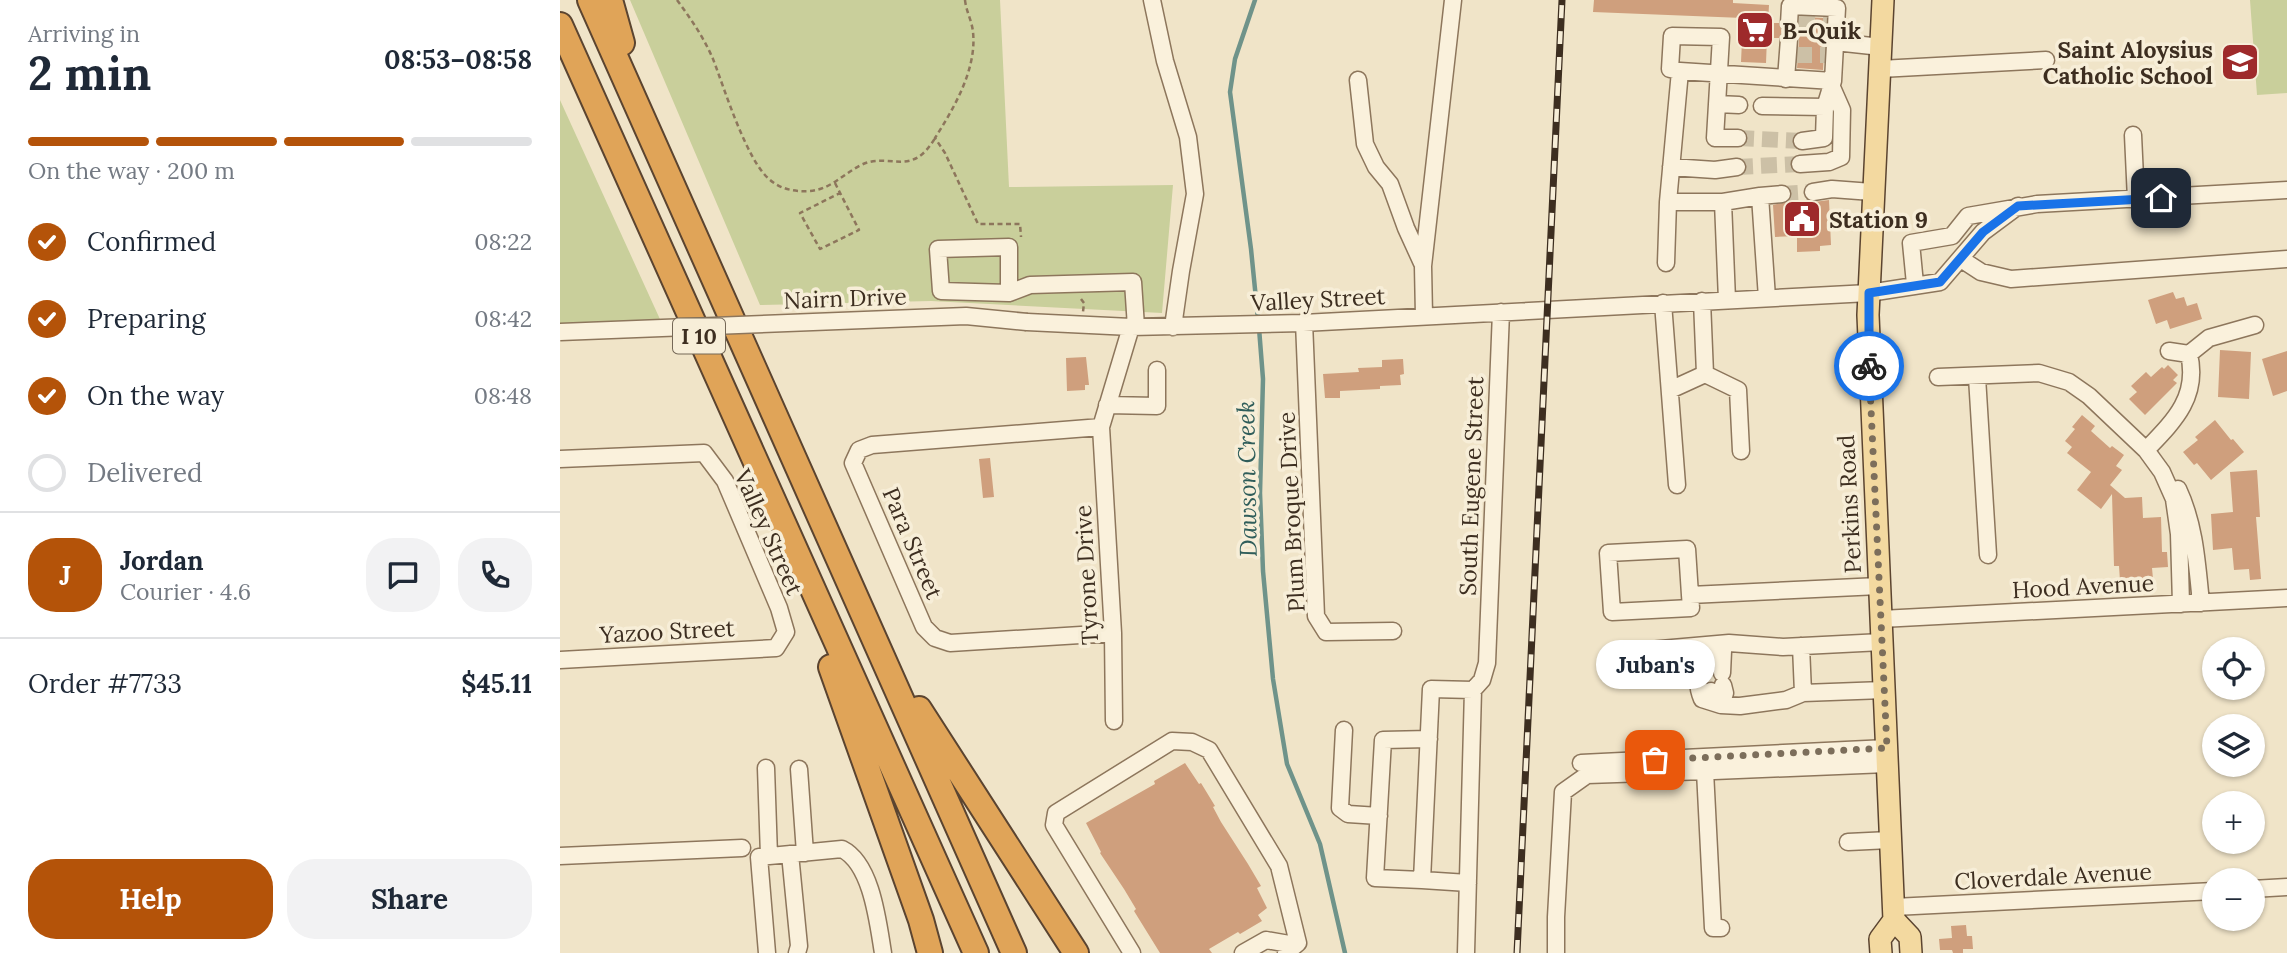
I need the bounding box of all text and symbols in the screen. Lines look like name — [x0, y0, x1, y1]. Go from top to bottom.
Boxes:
supermarket icon: B-Quik — [1734, 9, 1776, 51]
place label: B-Quik — [1782, 16, 1861, 45]
text: Arriving in — [28, 19, 140, 48]
place label: Saint Aloysius Catholic School — [2043, 35, 2213, 90]
school or university icon: Saint Aloysius Catholic School — [2219, 41, 2261, 83]
text: 08:53–08:58 — [384, 43, 532, 76]
text: 2 min — [28, 44, 151, 103]
text: On the way · 200 m — [28, 156, 235, 185]
pin — [2131, 168, 2191, 228]
icon: home — [2142, 179, 2180, 217]
public building icon: Station 9 — [1781, 198, 1823, 240]
place label: Station 9 — [1829, 205, 1928, 234]
icon: check — [28, 223, 66, 261]
text: Confirmed — [87, 225, 216, 258]
text: 08:22 — [474, 227, 532, 256]
street label: Nairn Drive — [783, 281, 907, 315]
street label: Valley Street — [1249, 281, 1386, 317]
icon: check — [28, 300, 66, 338]
text: Preparing — [87, 302, 206, 335]
text: 08:42 — [474, 304, 532, 333]
road number: I 10 — [673, 318, 725, 354]
courier — [1834, 331, 1904, 401]
icon: bike — [1850, 347, 1888, 385]
street label: South Eugene Street — [1453, 376, 1489, 596]
icon: check — [28, 377, 66, 415]
text: On the way — [87, 379, 224, 412]
text: 08:48 — [474, 381, 532, 410]
water label: Dawson Creek — [1230, 401, 1264, 557]
street label: Plum Broque Drive — [1271, 411, 1311, 613]
street label: Perkins Road — [1831, 434, 1867, 574]
text: Delivered — [87, 456, 203, 489]
street label: Valley Street — [728, 464, 810, 599]
street label: Para Street — [876, 483, 950, 603]
street label: Tyrone Drive — [1068, 504, 1104, 646]
button: chat — [366, 538, 440, 612]
button: phone — [458, 538, 532, 612]
text: Jordan — [120, 544, 204, 577]
text: J — [59, 559, 71, 592]
street label: Hood Avenue — [2011, 568, 2155, 604]
text: Courier · 4.6 — [120, 577, 251, 606]
street label: Yazoo Street — [598, 613, 735, 649]
map controls — [2202, 637, 2265, 931]
button: locate — [2202, 637, 2265, 700]
callout: Juban's — [1596, 641, 1714, 690]
text: Juban's — [1616, 650, 1695, 679]
text: Order #7733 — [28, 667, 182, 700]
text: $45.11 — [461, 667, 532, 700]
button: layers — [2202, 714, 2265, 777]
pin — [1625, 730, 1685, 790]
icon: bag — [1636, 741, 1674, 779]
button: + — [2202, 791, 2265, 854]
street label: Cloverdale Avenue — [1953, 856, 2153, 896]
button: Help — [28, 859, 273, 939]
button: Share — [287, 859, 532, 939]
button: − — [2202, 868, 2265, 931]

